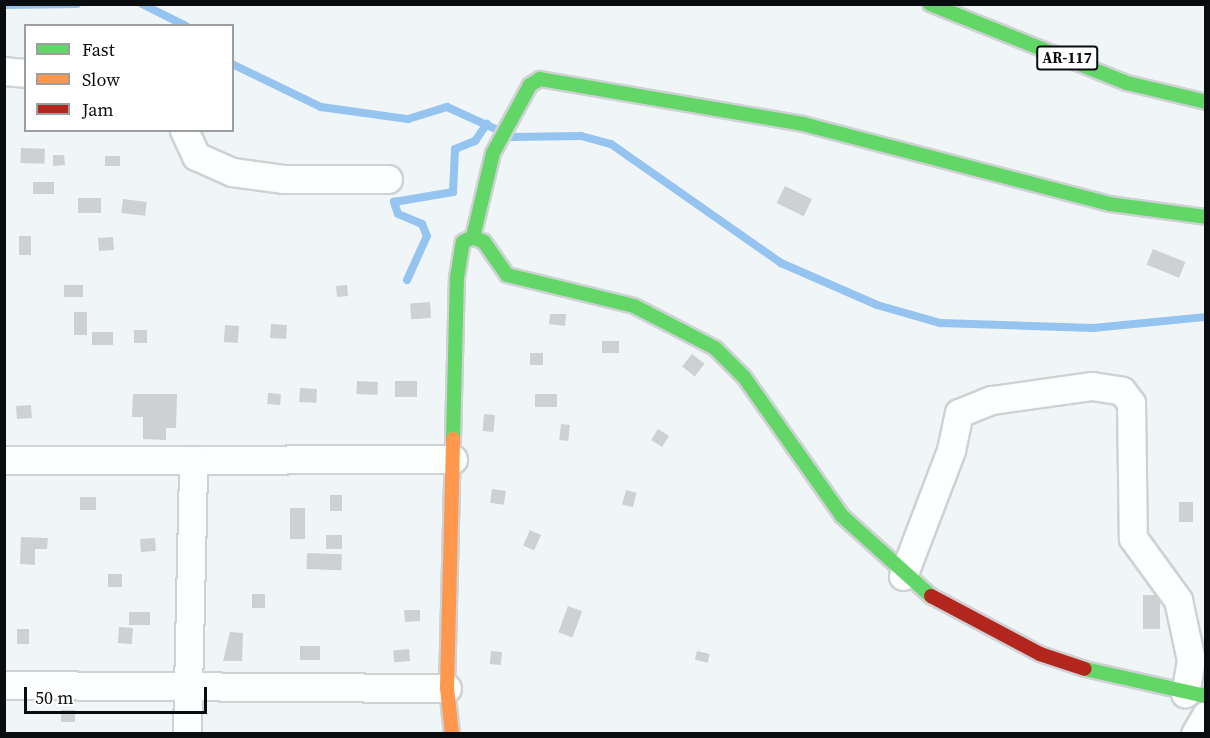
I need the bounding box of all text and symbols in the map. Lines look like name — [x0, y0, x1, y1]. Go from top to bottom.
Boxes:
legend — [24, 24, 234, 132]
text: Fast — [82, 37, 115, 62]
road number: AR-117 — [1036, 46, 1098, 70]
text: Slow — [82, 67, 120, 92]
text: Jam — [82, 97, 114, 122]
scale bar — [27, 675, 210, 713]
text: 50 m — [35, 685, 73, 710]

